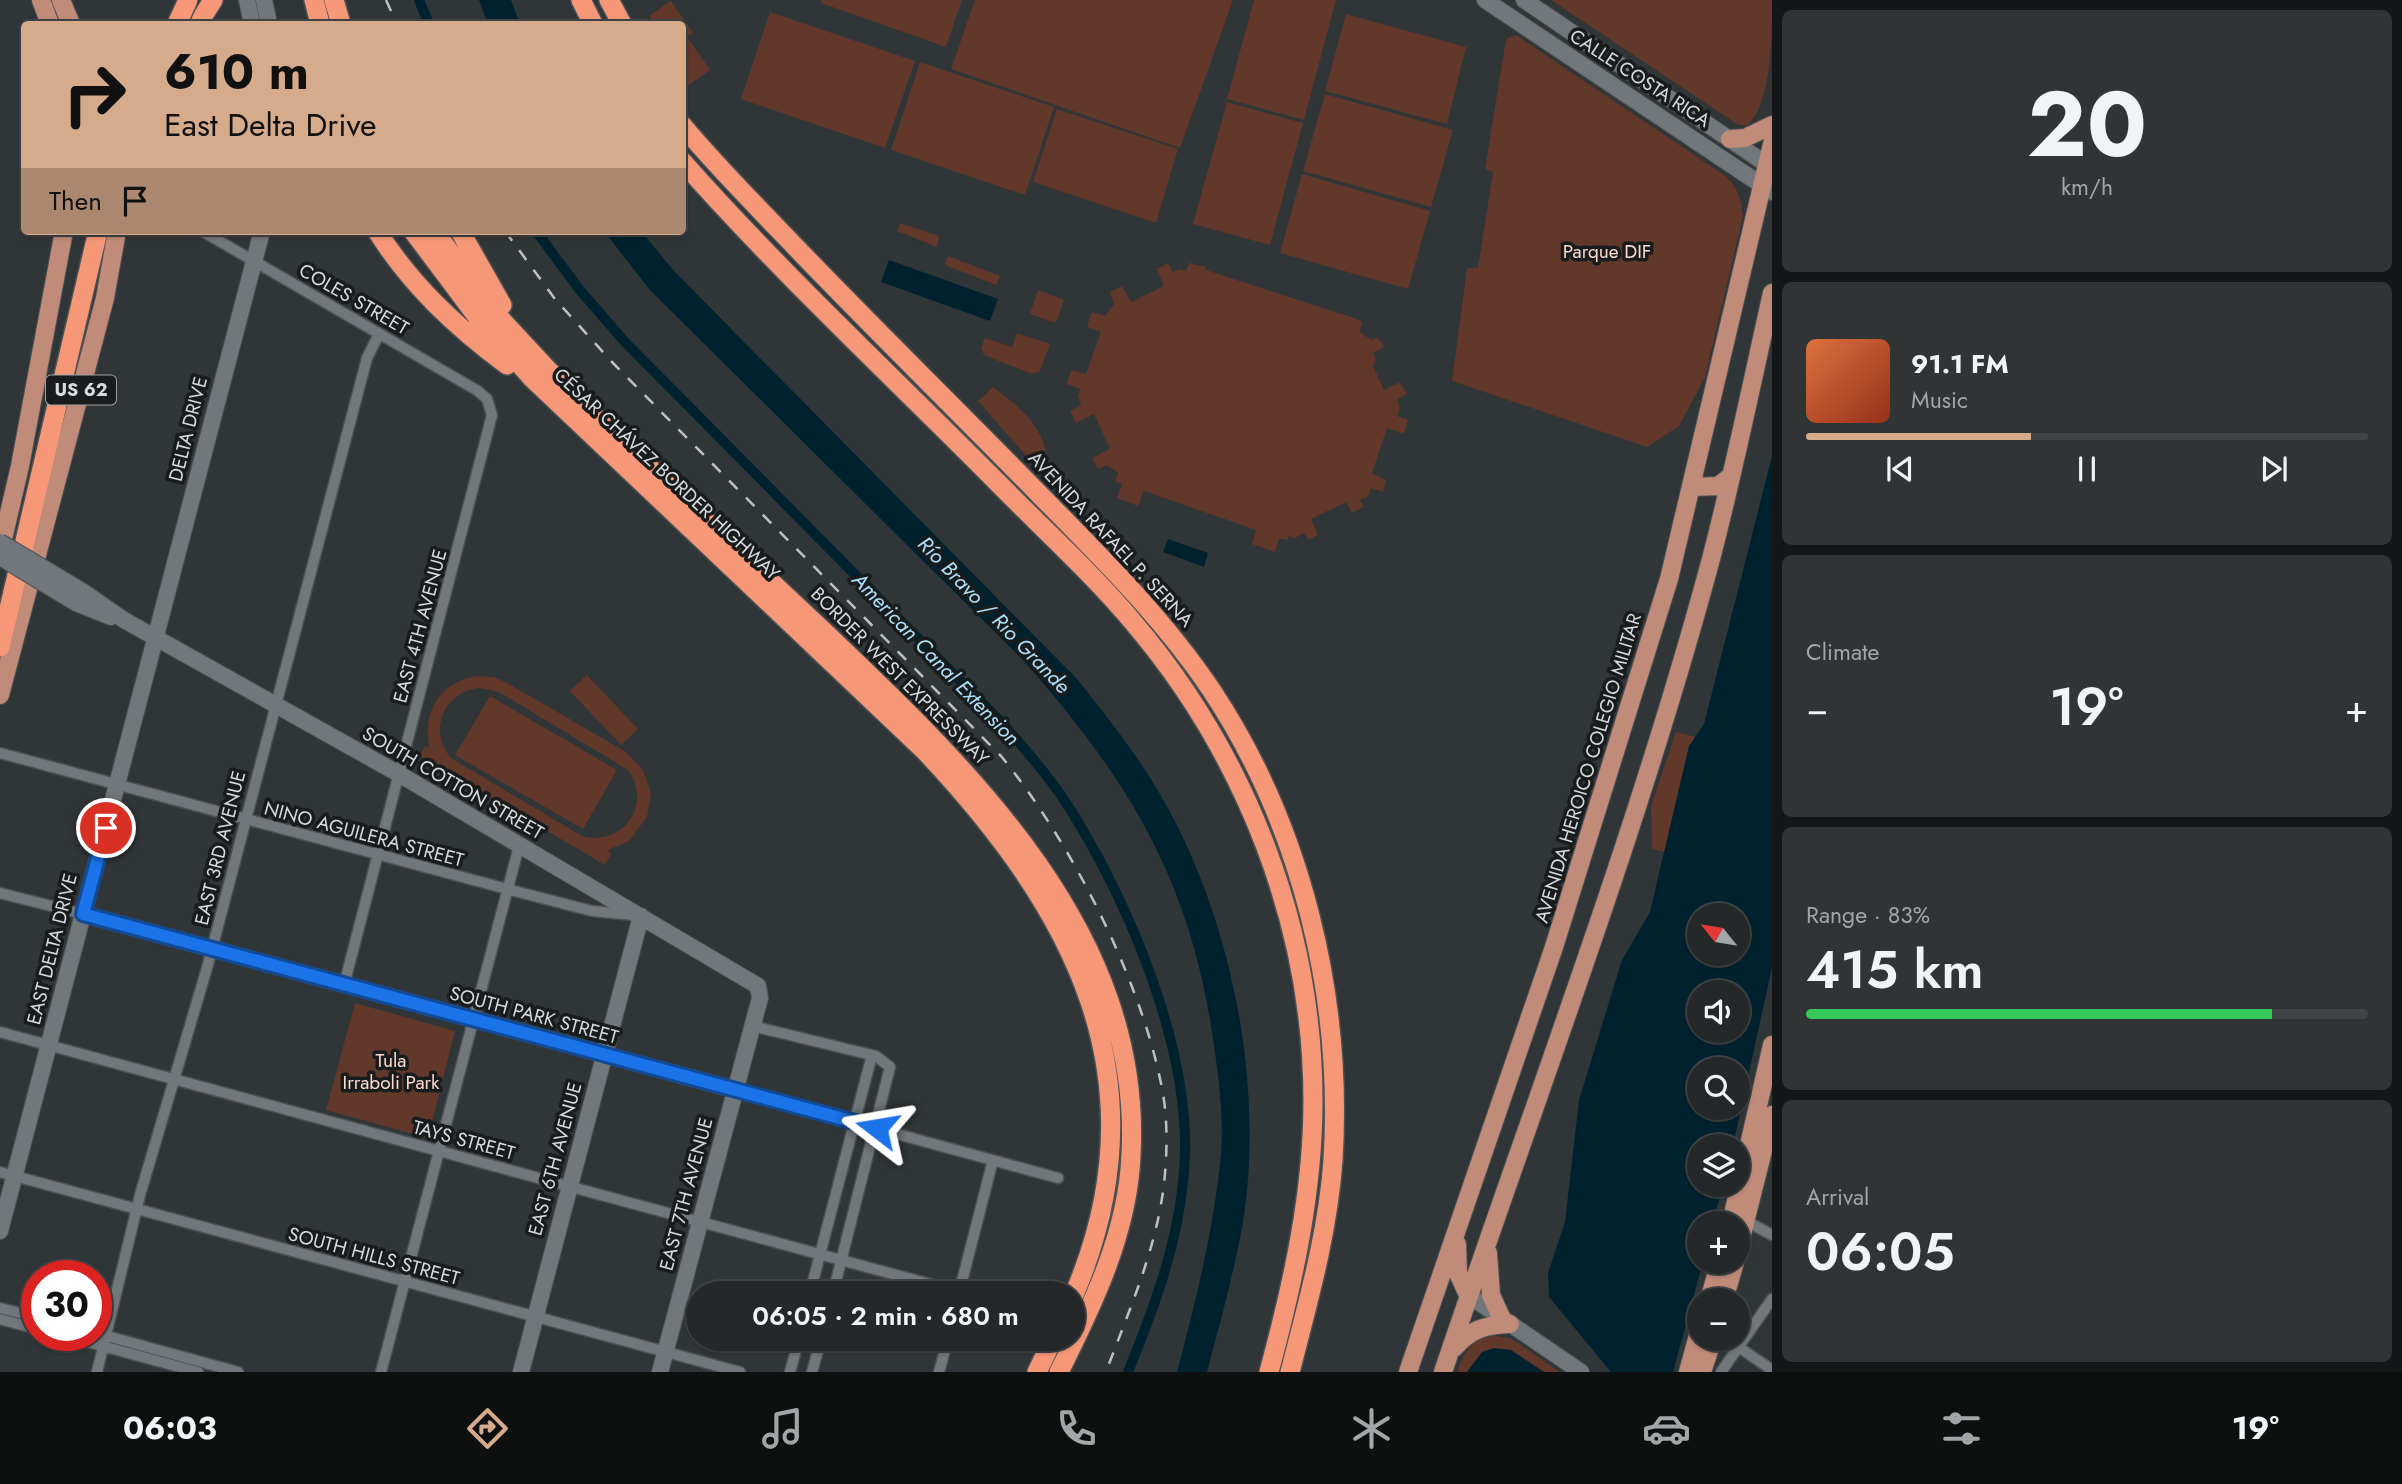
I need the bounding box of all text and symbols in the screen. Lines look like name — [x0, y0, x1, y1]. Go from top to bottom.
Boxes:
street label: CALLE COSTA RICA — [1564, 22, 1716, 134]
text: 610 m — [164, 37, 309, 107]
icon: right — [49, 49, 140, 140]
text: 20 — [2027, 59, 2147, 190]
text: East Delta Drive — [164, 102, 377, 148]
text: km/h — [2061, 170, 2113, 204]
text: Then — [49, 182, 102, 220]
icon: arrive — [116, 182, 154, 220]
park label: Parque DIF — [1563, 238, 1651, 265]
street label: COLES STREET — [294, 257, 414, 341]
text: 91.1 FM — [1911, 345, 2009, 383]
street label: CÉSAR CHÁVEZ BORDER HIGHWAY — [548, 362, 786, 587]
street label: DELTA DRIVE — [162, 374, 214, 484]
road number: US 62 — [46, 376, 116, 404]
text: Music — [1911, 383, 1968, 417]
street label: AVENIDA RAFAEL P. SERNA — [1022, 445, 1200, 633]
icon: previous — [1881, 450, 1919, 488]
icon: pause — [2068, 450, 2106, 488]
icon: next — [2255, 450, 2293, 488]
water label: Río Bravo / Rio Grande — [911, 530, 1077, 701]
street label: EAST 4TH AVENUE — [387, 546, 453, 706]
water label: American Canal Extension — [844, 565, 1027, 752]
street label: BORDER WEST EXPRESSWAY — [805, 581, 995, 771]
street label: AVENIDA HEROICO COLEGIO MILITAR — [1528, 610, 1648, 926]
text: Climate — [1806, 635, 1879, 669]
text: 19° — [2050, 669, 2124, 745]
text: − — [1806, 681, 1828, 736]
text: + — [2345, 681, 2368, 736]
street label: SOUTH COTTON STREET — [357, 720, 549, 846]
street label: EAST 3RD AVENUE — [188, 768, 252, 928]
street label: NINO AGUILERA STREET — [261, 794, 467, 874]
pin — [76, 798, 136, 858]
icon: arrive — [87, 809, 125, 847]
street label: EAST DELTA DRIVE — [20, 871, 84, 1027]
text: Range · 83% — [1806, 898, 1930, 932]
north arrow — [1687, 903, 1750, 966]
map controls — [1687, 903, 1750, 1351]
text: 415 km — [1806, 932, 1984, 1008]
street label: SOUTH PARK STREET — [447, 979, 622, 1051]
button: sound — [1687, 980, 1750, 1043]
park label: Tula Irraboli Park — [343, 1047, 440, 1096]
button: search — [1687, 1057, 1750, 1120]
street label: EAST 6TH AVENUE — [522, 1079, 588, 1239]
position arrow — [840, 1091, 914, 1165]
street label: TAYS STREET — [410, 1113, 518, 1167]
street label: EAST 7TH AVENUE — [653, 1114, 719, 1274]
button: layers — [1687, 1134, 1750, 1197]
text: Arrival — [1806, 1180, 1869, 1214]
button: + — [1687, 1211, 1750, 1274]
text: 06:05 — [1806, 1214, 1955, 1290]
street label: SOUTH HILLS STREET — [285, 1220, 463, 1292]
speed limit sign: 30 — [21, 1260, 112, 1351]
button: − — [1687, 1288, 1750, 1351]
text: 06:05 · 2 min · 680 m — [752, 1297, 1019, 1335]
icon: directions — [463, 1404, 512, 1453]
icon: music — [758, 1404, 807, 1453]
icon: phone — [1052, 1404, 1101, 1453]
icon: climate — [1347, 1404, 1396, 1453]
icon: car — [1642, 1404, 1691, 1453]
icon: filters — [1937, 1404, 1986, 1453]
text: 06:03 — [123, 1405, 217, 1451]
text: 19° — [2232, 1405, 2279, 1451]

